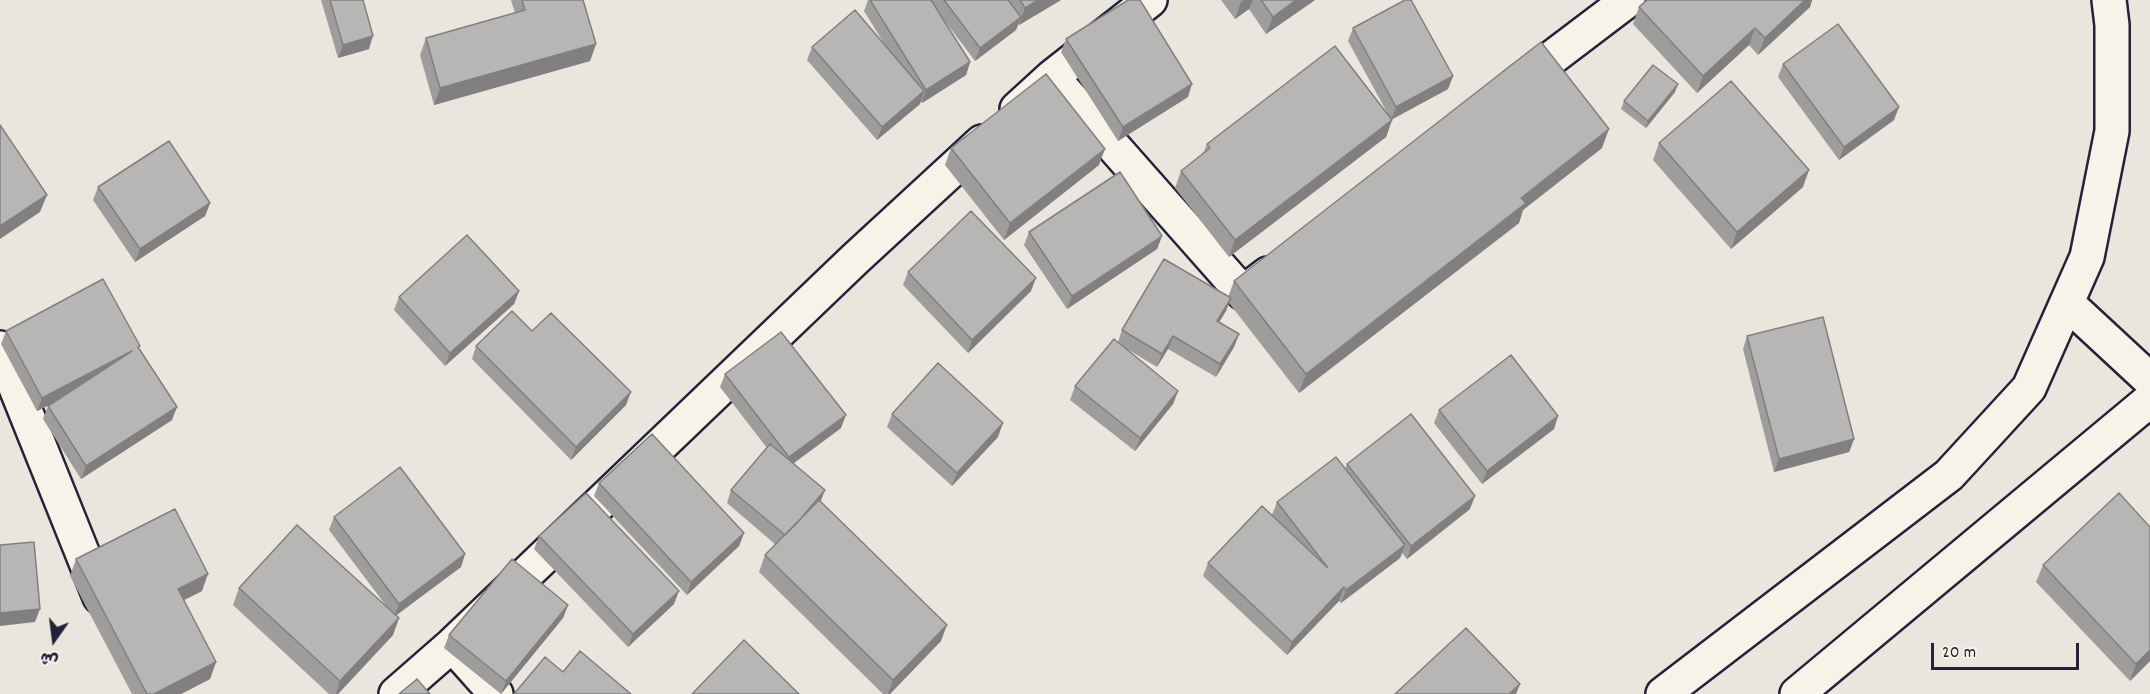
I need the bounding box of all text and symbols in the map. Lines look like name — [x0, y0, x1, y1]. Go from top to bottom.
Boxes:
north arrow — [24, 610, 84, 670]
scale bar — [1934, 631, 2082, 669]
text: 20 m — [1942, 641, 1976, 666]
text: ش — [38, 645, 61, 671]

